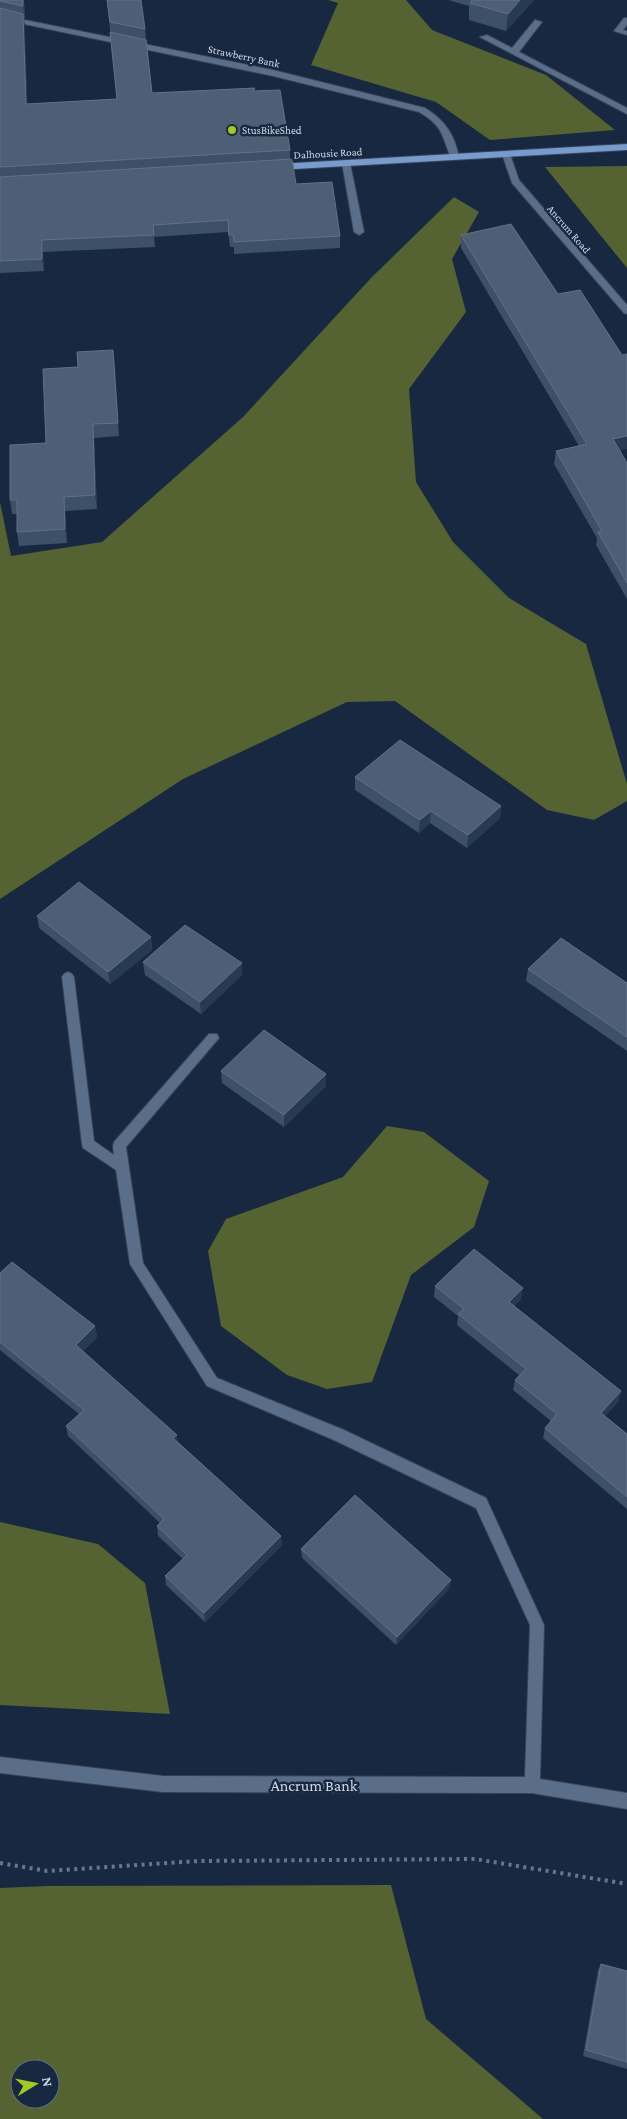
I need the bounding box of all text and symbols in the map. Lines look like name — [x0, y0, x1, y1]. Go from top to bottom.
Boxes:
street label: Strawberry Bank — [207, 43, 282, 71]
marker: StusBikeShed — [226, 124, 238, 136]
place label: StusBikeShed — [242, 124, 302, 136]
street label: Dalhousie Road — [293, 145, 363, 161]
street label: Ancrum Road — [545, 203, 593, 256]
street label: Ancrum Bank — [271, 1777, 358, 1794]
north arrow — [10, 2059, 60, 2109]
text: N — [39, 2076, 57, 2088]

